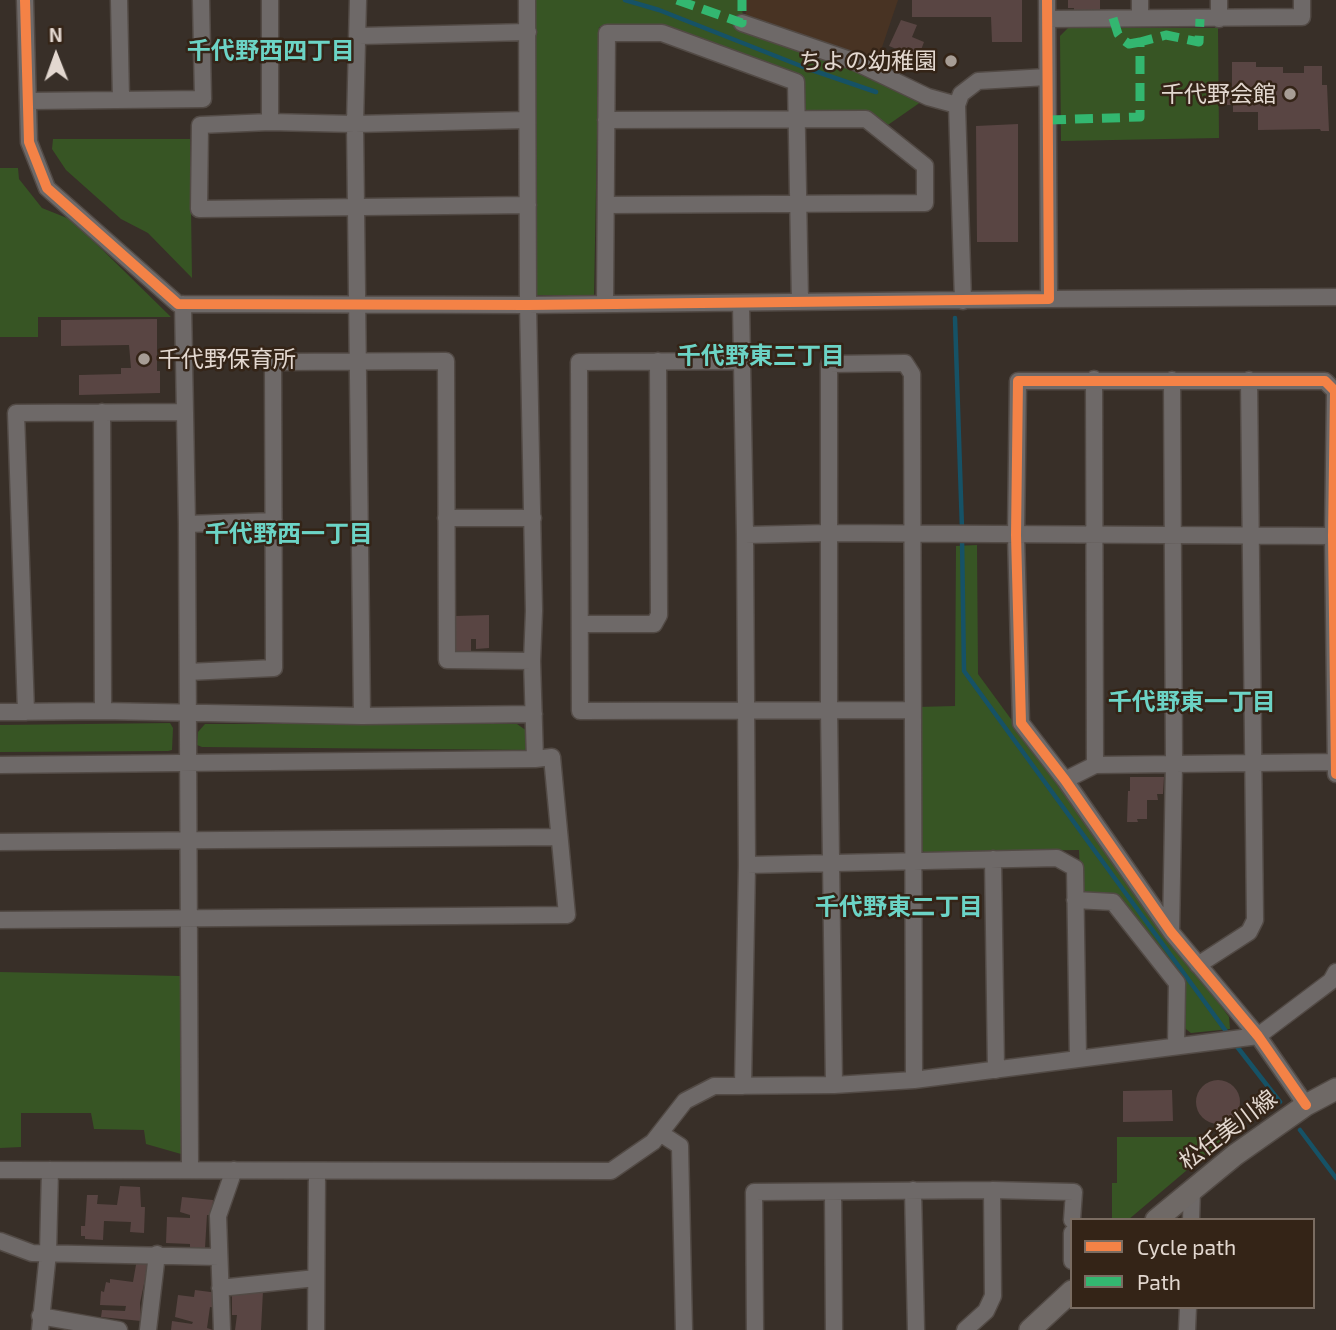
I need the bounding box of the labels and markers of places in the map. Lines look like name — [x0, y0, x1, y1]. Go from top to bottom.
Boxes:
place label: ちよの幼稚園 — [799, 47, 937, 75]
marker: ちよの幼稚園 — [943, 53, 959, 69]
place label: 千代野会館 — [1161, 80, 1276, 108]
marker: 千代野会館 — [1282, 86, 1298, 102]
place label: 千代野保育所 — [158, 345, 296, 373]
marker: 千代野保育所 — [136, 351, 152, 367]

